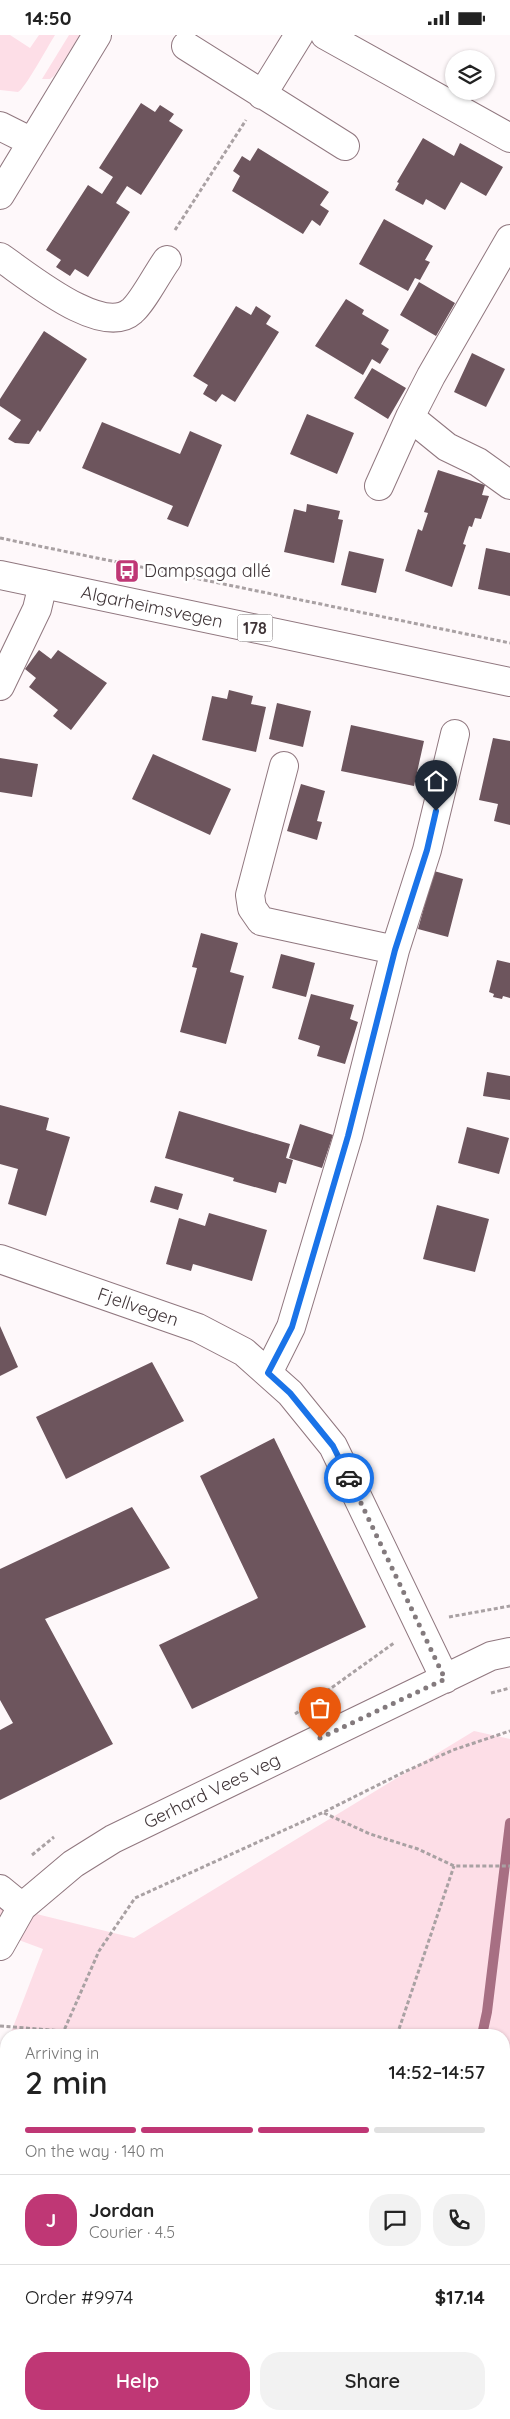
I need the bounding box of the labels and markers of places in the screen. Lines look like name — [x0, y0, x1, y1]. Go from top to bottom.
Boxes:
bus stop icon: Dampsaga allé — [114, 558, 140, 584]
place label: Dampsaga allé — [144, 559, 271, 582]
pin — [415, 760, 457, 811]
pin — [299, 1687, 341, 1738]

